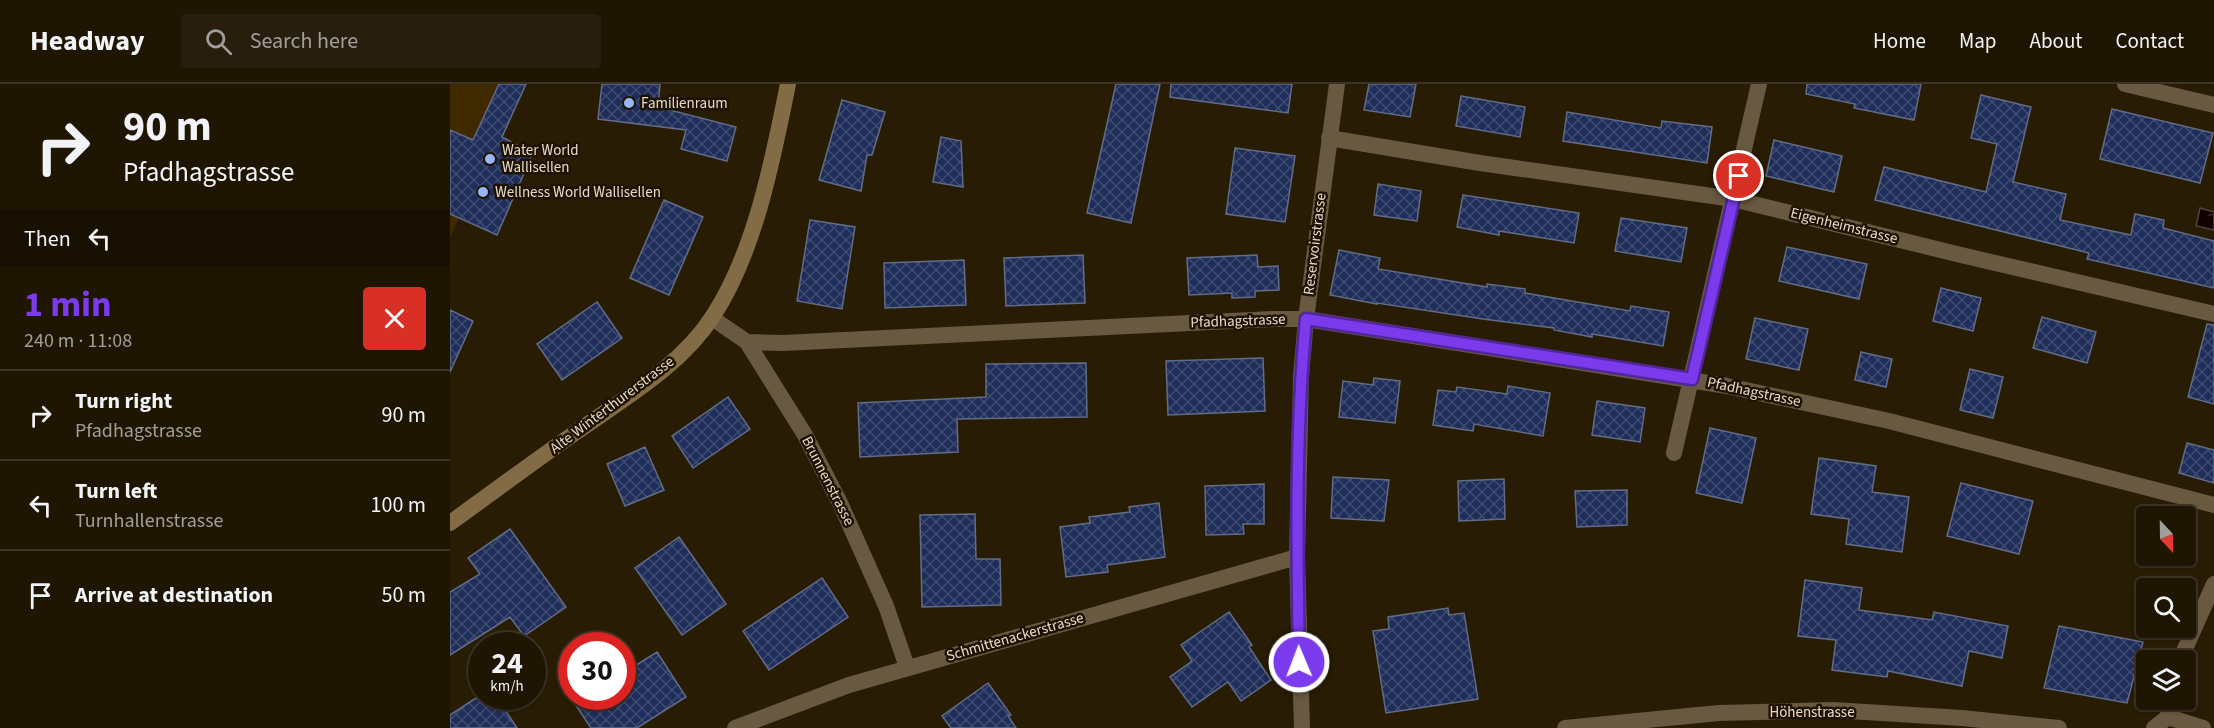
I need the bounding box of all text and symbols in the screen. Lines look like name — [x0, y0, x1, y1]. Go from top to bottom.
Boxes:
search box — [181, 14, 601, 68]
text: Headway — [30, 21, 145, 61]
icon: search — [202, 25, 235, 58]
text: Search here — [250, 25, 358, 57]
text: Home — [1873, 26, 1926, 56]
text: Map — [1959, 26, 1997, 56]
text: About — [2030, 26, 2082, 56]
text: Contact — [2115, 26, 2184, 56]
place label: Familienraum — [641, 93, 728, 114]
marker: Familienraum — [622, 96, 636, 110]
text: 90 m — [123, 97, 212, 157]
icon: right — [24, 108, 102, 186]
place label: Water World Wallisellen — [502, 140, 579, 178]
pin — [1713, 150, 1764, 201]
marker: Water World Wallisellen — [483, 152, 497, 166]
text: Pfadhagstrasse — [123, 153, 294, 192]
icon: arrive — [1722, 159, 1755, 192]
place label: Wellness World Wallisellen — [495, 182, 661, 203]
marker: Wellness World Wallisellen — [476, 185, 490, 199]
street label: Reservoirstrasse — [1298, 192, 1332, 296]
street label: Eigenheimstrasse — [1788, 203, 1900, 249]
icon: left — [83, 222, 116, 255]
text: Then — [24, 223, 71, 255]
text: 1 min — [24, 279, 112, 330]
button: close — [363, 287, 426, 350]
street label: Pfadhagstrasse — [1190, 309, 1286, 333]
text: 240 m · 11:08 — [24, 327, 132, 355]
street label: Alte Winterthurerstrasse — [545, 351, 679, 459]
street label: Pfadhagstrasse — [1705, 372, 1803, 412]
text: Turn right — [75, 385, 172, 417]
icon: right — [24, 399, 57, 432]
text: 90 m — [381, 399, 426, 431]
text: Pfadhagstrasse — [75, 417, 202, 445]
street label: Brunnenstrasse — [796, 433, 860, 529]
text: Turn left — [75, 475, 157, 507]
icon: left — [24, 489, 57, 522]
text: 100 m — [371, 489, 426, 521]
north arrow — [2136, 506, 2196, 566]
map controls — [2136, 506, 2196, 710]
text: Turnhallenstrasse — [75, 507, 224, 535]
button: search — [2136, 578, 2196, 638]
icon: arrive — [24, 579, 57, 612]
text: Arrive at destination — [75, 579, 273, 611]
text: 50 m — [381, 579, 426, 611]
street label: Schmittenackerstrasse — [944, 607, 1086, 667]
position arrow — [1267, 630, 1331, 694]
speed limit sign: 30 — [558, 632, 636, 710]
text: 24 — [491, 642, 523, 685]
button: layers — [2136, 650, 2196, 710]
text: km/h — [490, 676, 524, 697]
street label: Höhenstrasse — [1769, 702, 1855, 723]

